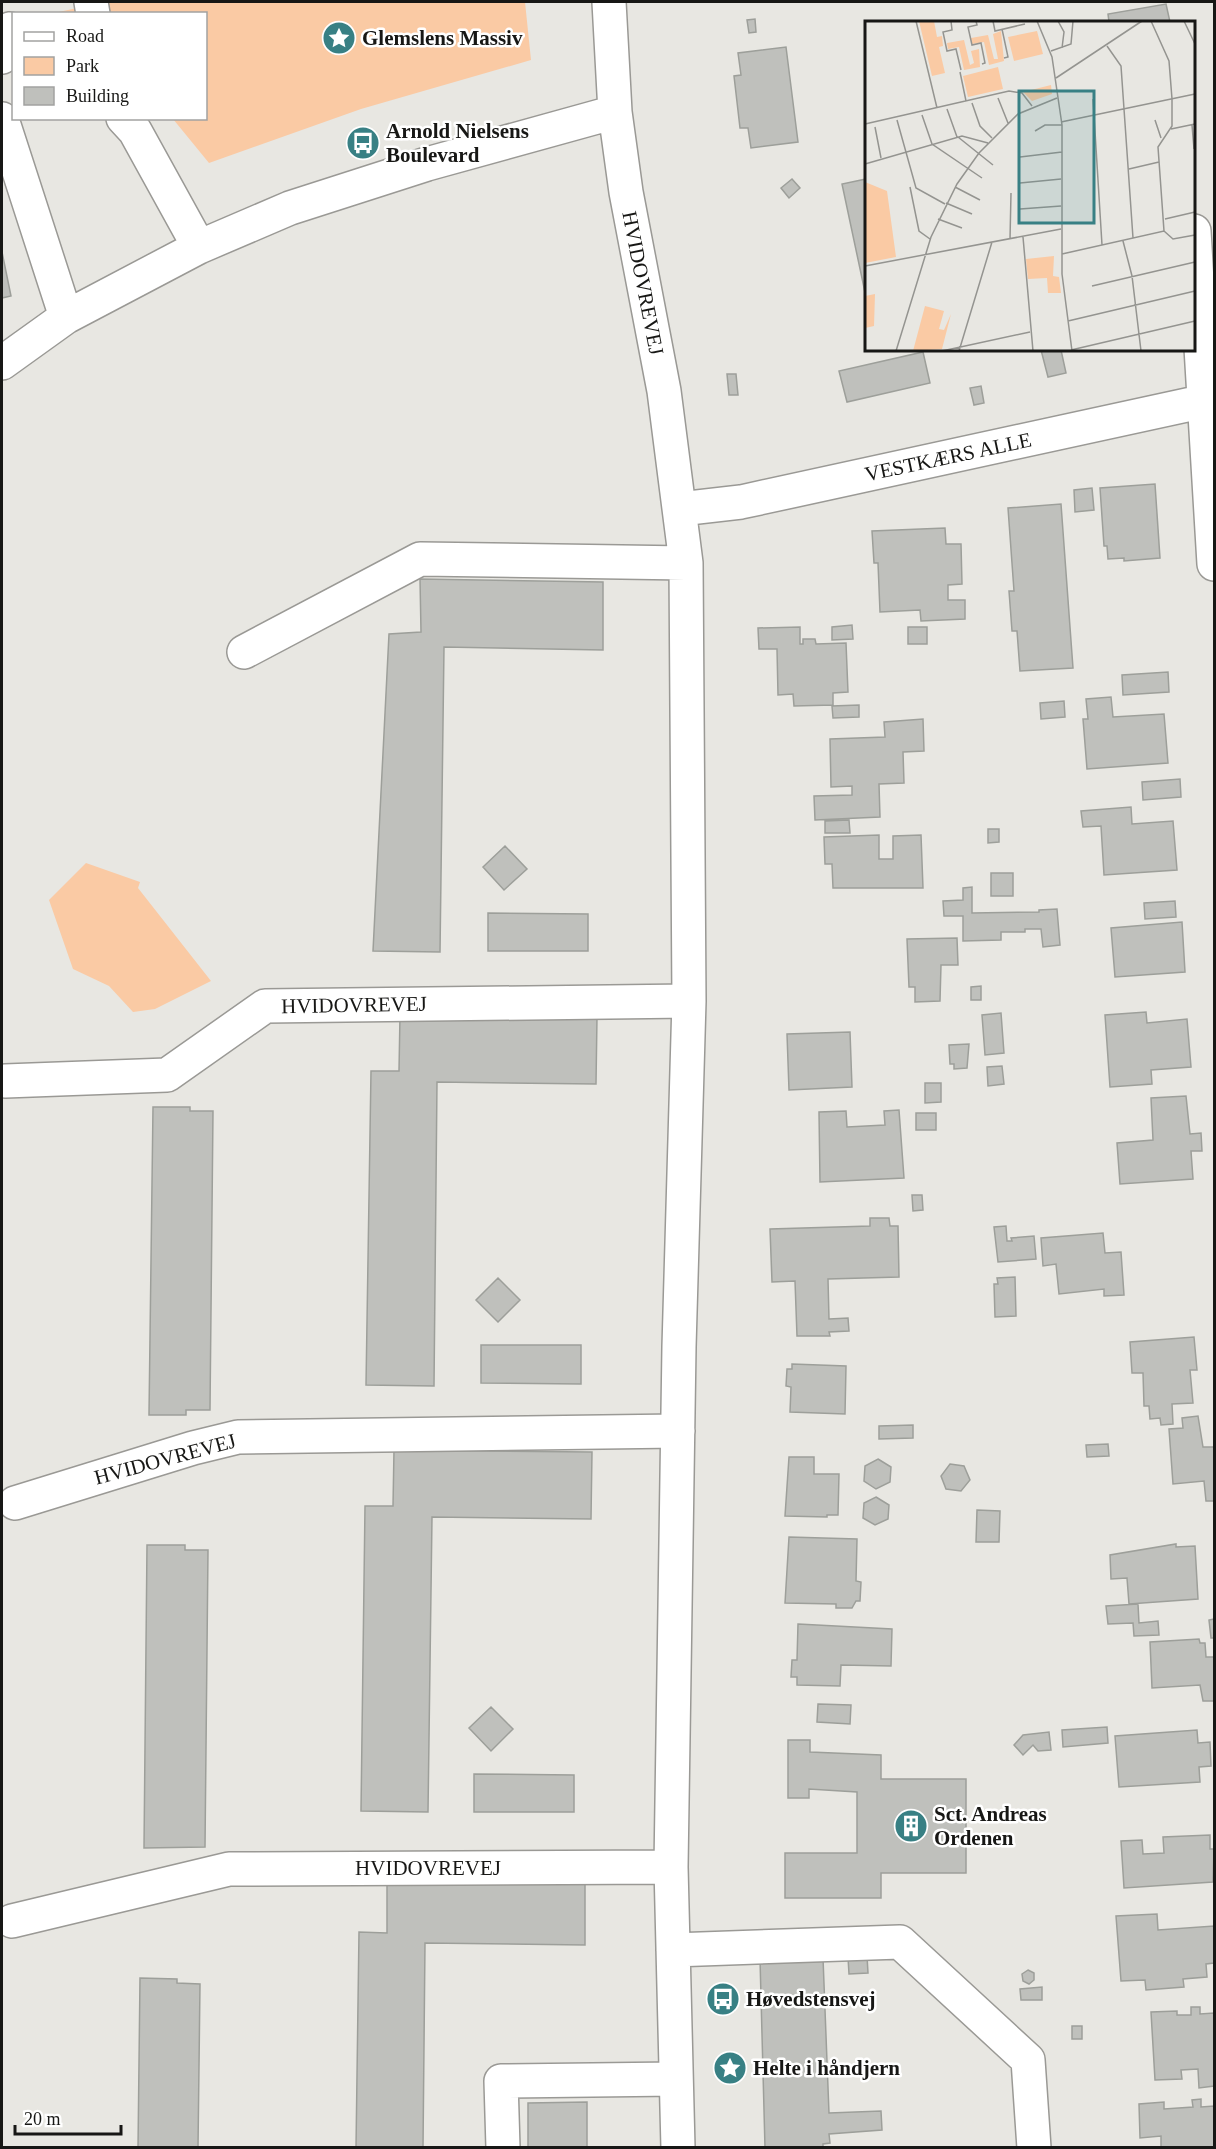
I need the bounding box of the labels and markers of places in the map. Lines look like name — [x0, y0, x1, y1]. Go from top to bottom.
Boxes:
place icon: Glemslens Massiv — [321, 20, 357, 56]
place label: Glemslens Massiv — [362, 26, 523, 50]
place label: Arnold Nielsens Boulevard — [386, 119, 529, 167]
bus stop icon: Arnold Nielsens Boulevard — [345, 125, 381, 161]
place label: Sct. Andreas Ordenen — [934, 1802, 1047, 1850]
building icon: Sct. Andreas Ordenen — [893, 1808, 929, 1844]
bus stop icon: Høvedstensvej — [705, 1981, 741, 2017]
place label: Høvedstensvej — [746, 1987, 876, 2011]
place icon: Helte i håndjern — [712, 2050, 748, 2086]
place label: Helte i håndjern — [753, 2056, 900, 2080]

